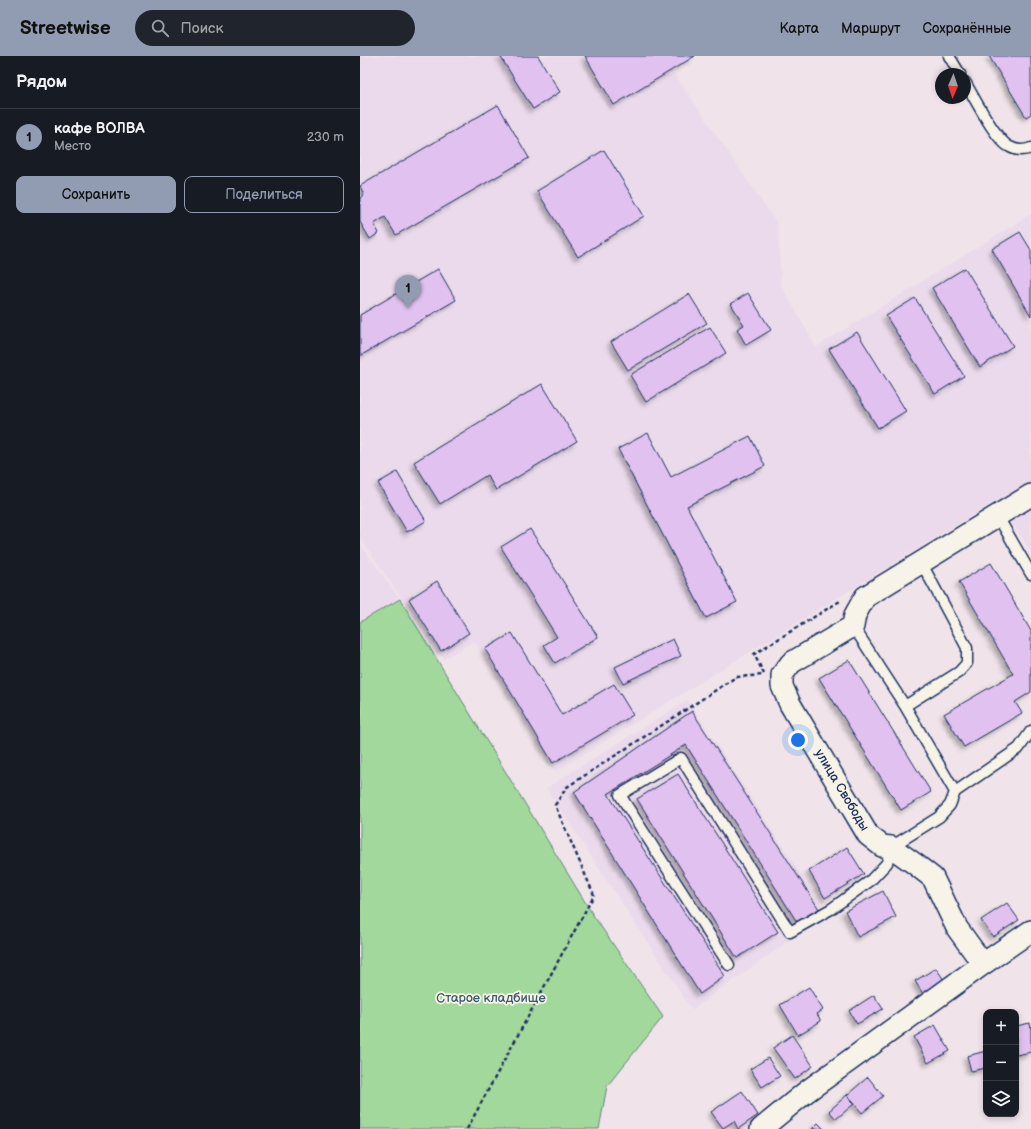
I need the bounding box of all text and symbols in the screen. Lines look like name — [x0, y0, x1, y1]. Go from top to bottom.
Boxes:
search box — [135, 10, 415, 46]
text: Streetwise — [20, 17, 111, 40]
icon: search — [149, 17, 171, 39]
text: Поиск — [181, 19, 223, 38]
text: Карта — [780, 20, 819, 37]
text: Маршрут — [841, 20, 901, 37]
text: Сохранённые — [923, 20, 1011, 37]
north arrow — [935, 68, 971, 104]
text: Рядом — [16, 72, 67, 92]
text: кафе ВОЛВА — [54, 119, 145, 138]
text: 1 — [26, 129, 32, 145]
text: 230 m — [307, 129, 344, 145]
text: Место — [54, 138, 91, 154]
button: Сохранить — [16, 176, 176, 213]
button: Поделиться — [184, 176, 344, 213]
pin: 1 — [395, 275, 421, 308]
your location — [788, 730, 808, 750]
street label: улица Свободы — [811, 746, 873, 834]
park label: Старое кладбище — [436, 990, 546, 1006]
map controls — [983, 1009, 1019, 1117]
button: + — [983, 1009, 1019, 1045]
button: − — [983, 1045, 1019, 1081]
button: layers — [983, 1081, 1019, 1117]

